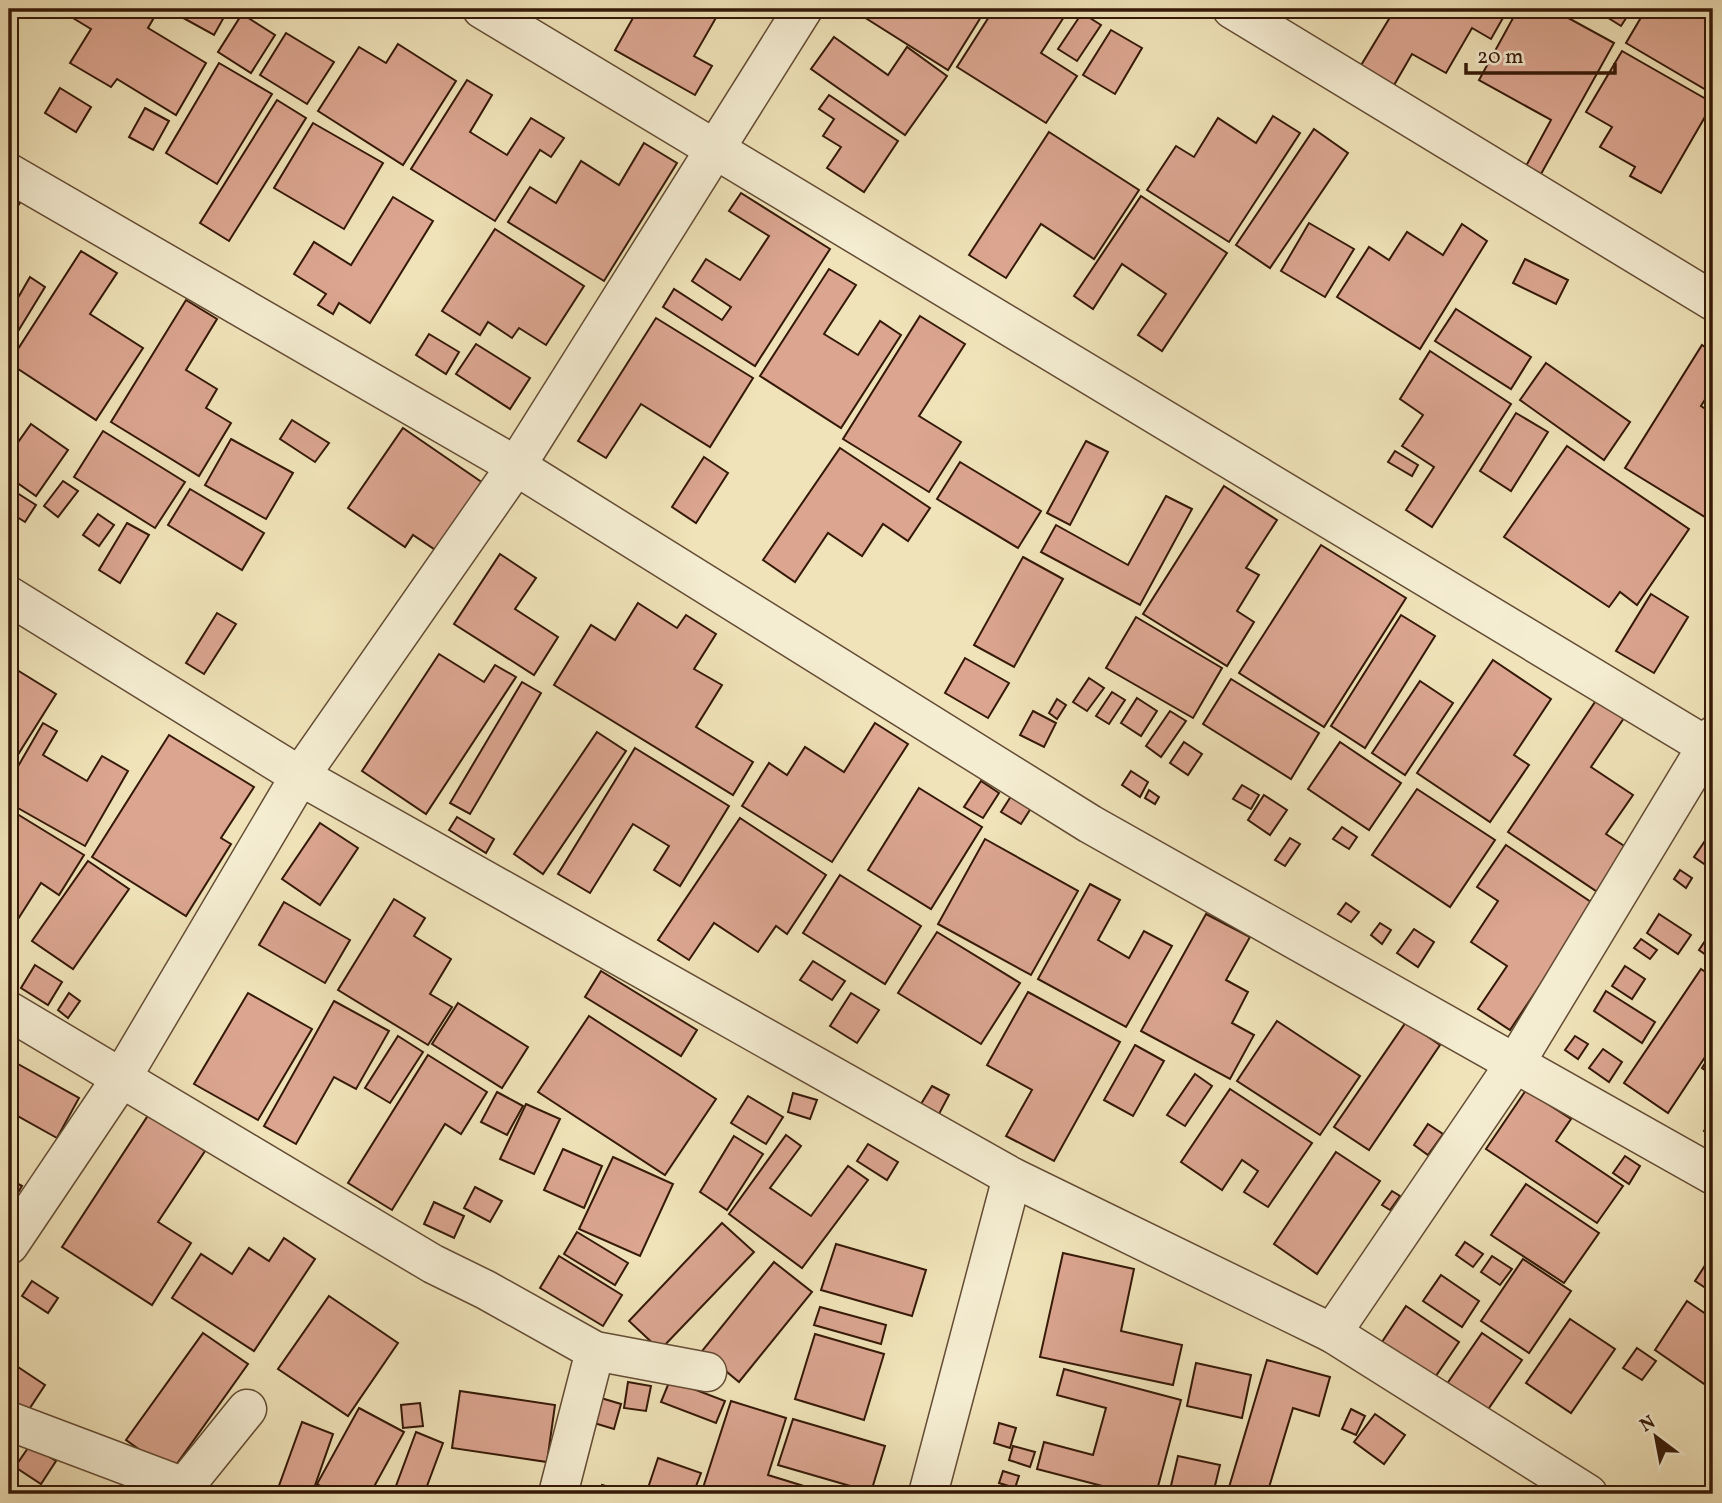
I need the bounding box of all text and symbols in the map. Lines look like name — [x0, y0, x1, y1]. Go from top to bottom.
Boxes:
scale bar — [1466, 32, 1615, 76]
text: 20 m — [1477, 43, 1523, 72]
north arrow — [1620, 1402, 1690, 1472]
text: N — [1635, 1409, 1661, 1439]

